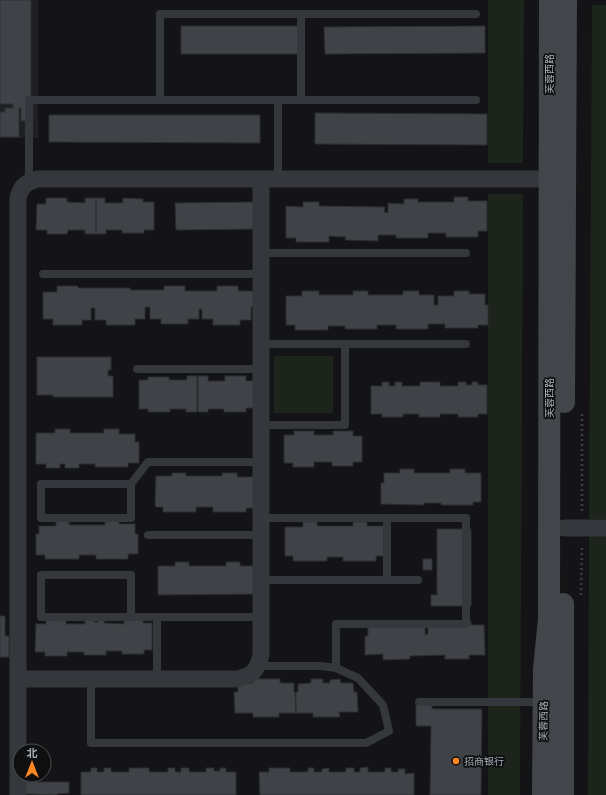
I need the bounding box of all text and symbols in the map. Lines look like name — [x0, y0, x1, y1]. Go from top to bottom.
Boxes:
street label: 芙蓉西路 — [543, 54, 557, 94]
street label: 芙蓉西路 — [543, 378, 557, 418]
street label: 芙蓉西路 — [537, 701, 551, 741]
north arrow — [12, 743, 52, 783]
text: 北 — [27, 746, 38, 761]
place label: 招商银行 — [464, 755, 504, 769]
marker: 招商银行 — [451, 756, 461, 766]

